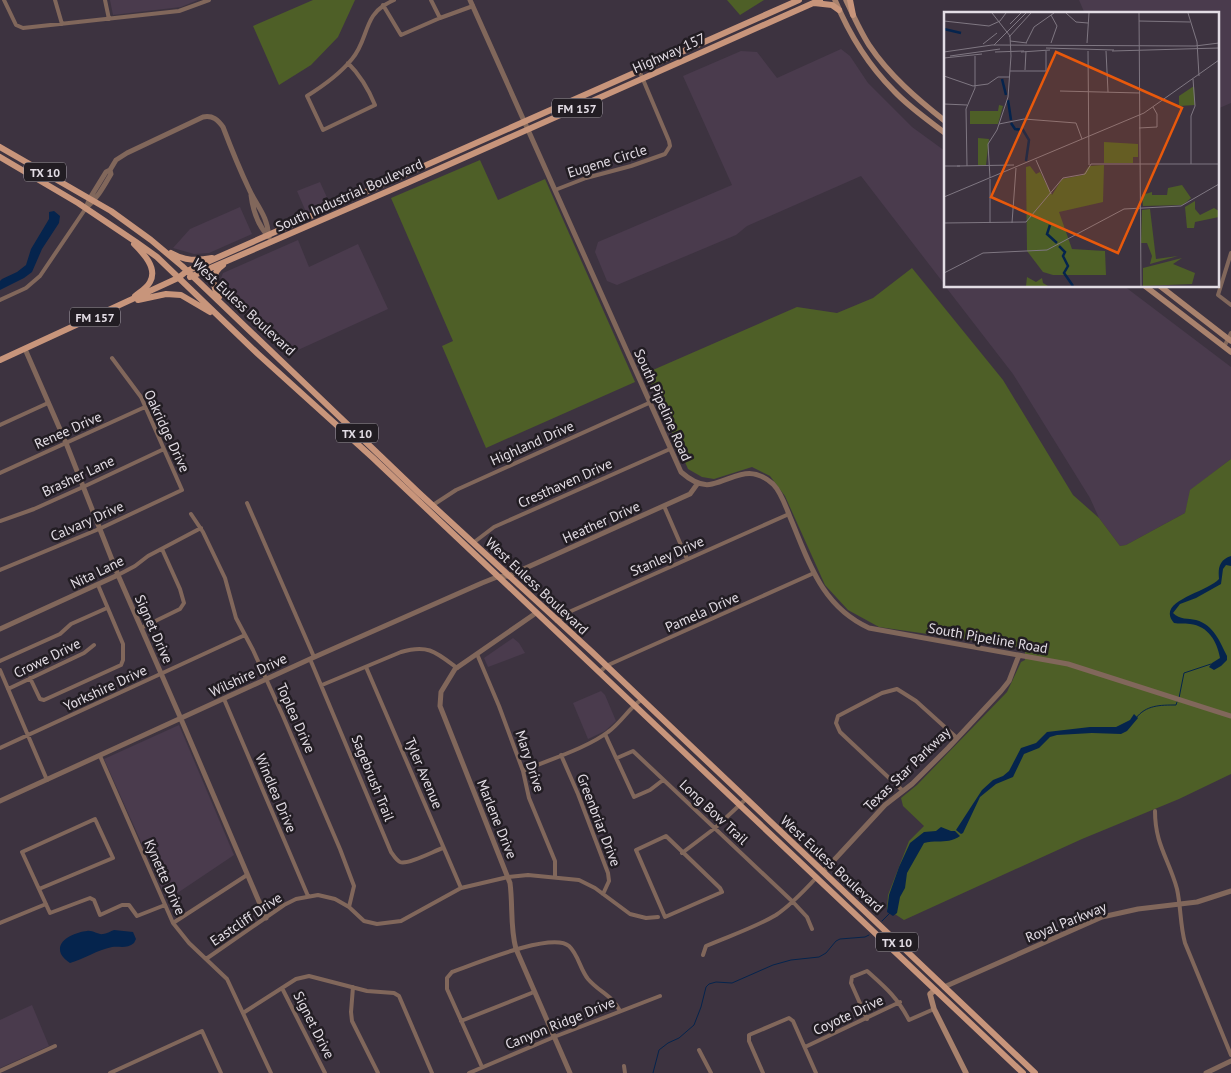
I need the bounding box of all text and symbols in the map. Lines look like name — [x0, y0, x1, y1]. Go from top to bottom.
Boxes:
inset map — [944, 12, 1218, 288]
street label: Highway 157 — [630, 29, 708, 77]
road number: FM 157 — [552, 99, 602, 118]
street label: Eugene Circle — [565, 140, 649, 182]
street label: South Industrial Boulevard — [272, 154, 426, 236]
road number: TX 10 — [24, 162, 66, 182]
street label: West Euless Boulevard — [189, 255, 299, 359]
road number: FM 157 — [70, 308, 120, 326]
street label: South Pipeline Road — [630, 346, 696, 464]
street label: Oakridge Drive — [140, 387, 194, 475]
street label: Renee Drive — [32, 407, 104, 453]
street label: Highland Drive — [487, 417, 577, 469]
road number: TX 10 — [336, 423, 378, 442]
street label: Brasher Lane — [39, 451, 117, 501]
street label: Cresthaven Drive — [515, 454, 615, 512]
street label: Calvary Drive — [48, 497, 126, 545]
street label: Heather Drive — [559, 497, 643, 547]
street label: Stanley Drive — [627, 532, 707, 580]
street label: West Euless Boulevard — [482, 534, 592, 638]
street label: Nita Lane — [67, 551, 127, 593]
street label: Pamela Drive — [662, 588, 742, 636]
street label: Signet Drive — [131, 592, 177, 666]
street label: South Pipeline Road — [927, 619, 1049, 657]
street label: Crowe Drive — [11, 634, 83, 682]
street label: Wilshire Drive — [206, 649, 290, 701]
street label: Yorkshire Drive — [60, 661, 150, 715]
street label: Toplea Drive — [273, 680, 319, 756]
street label: Texas Star Parkway — [860, 723, 954, 815]
street label: Mary Drive — [512, 728, 548, 794]
street label: Sagebrush Trail — [348, 732, 398, 824]
street label: Tyler Avenue — [401, 735, 447, 811]
street label: Windlea Drive — [251, 751, 301, 835]
street label: Greenbriar Drive — [573, 771, 625, 869]
street label: Long Bow Trail — [676, 776, 752, 848]
street label: Marlene Drive — [473, 777, 521, 861]
street label: West Euless Boulevard — [777, 812, 887, 916]
street label: Kynette Drive — [140, 837, 190, 917]
street label: Eastcliff Drive — [207, 888, 285, 950]
street label: Royal Parkway — [1023, 897, 1110, 946]
road number: TX 10 — [876, 932, 918, 952]
street label: Signet Drive — [289, 988, 339, 1062]
street label: Coyote Drive — [810, 991, 886, 1039]
street label: Canyon Ridge Drive — [502, 993, 618, 1053]

